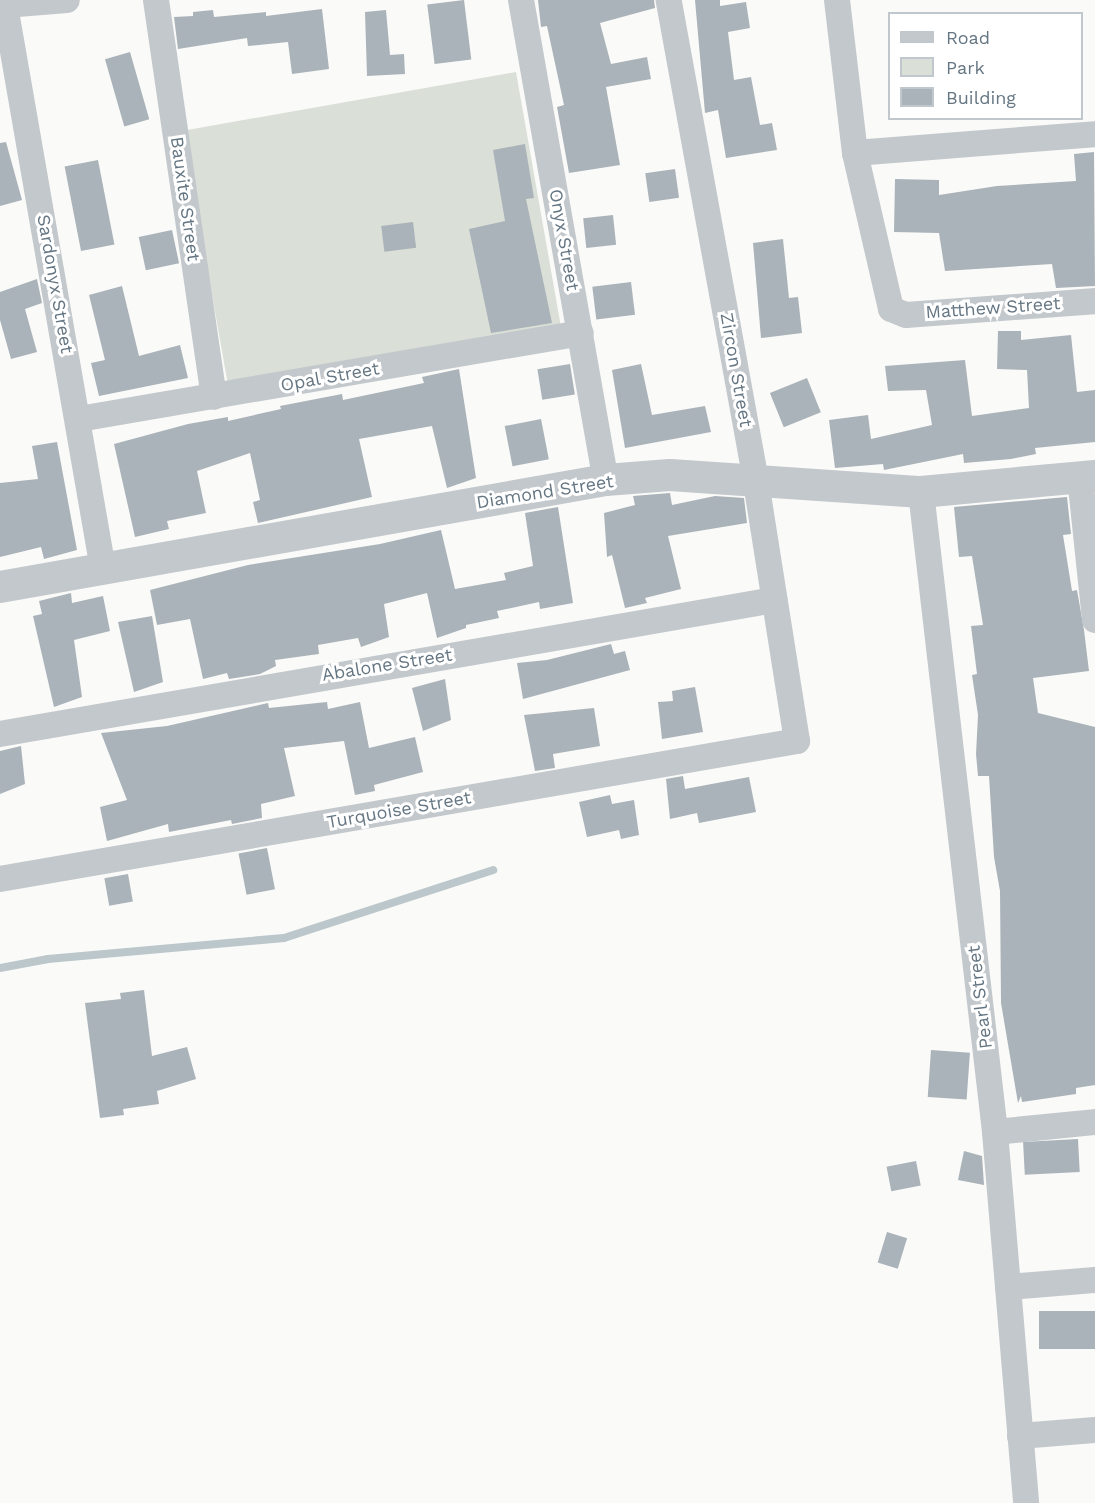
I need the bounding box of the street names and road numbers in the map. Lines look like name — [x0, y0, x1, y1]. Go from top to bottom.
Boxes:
street label: Bauxite Street — [166, 135, 204, 263]
street label: Onyx Street — [544, 187, 584, 293]
street label: Sardonyx Street — [32, 213, 78, 355]
street label: Matthew Street — [925, 292, 1061, 324]
street label: Zircon Street — [715, 311, 757, 429]
street label: Opal Street — [279, 358, 381, 396]
street label: Diamond Street — [475, 470, 615, 514]
street label: Abalone Street — [320, 644, 454, 686]
street label: Turquoise Street — [325, 787, 473, 833]
street label: Pearl Street — [963, 944, 997, 1050]

